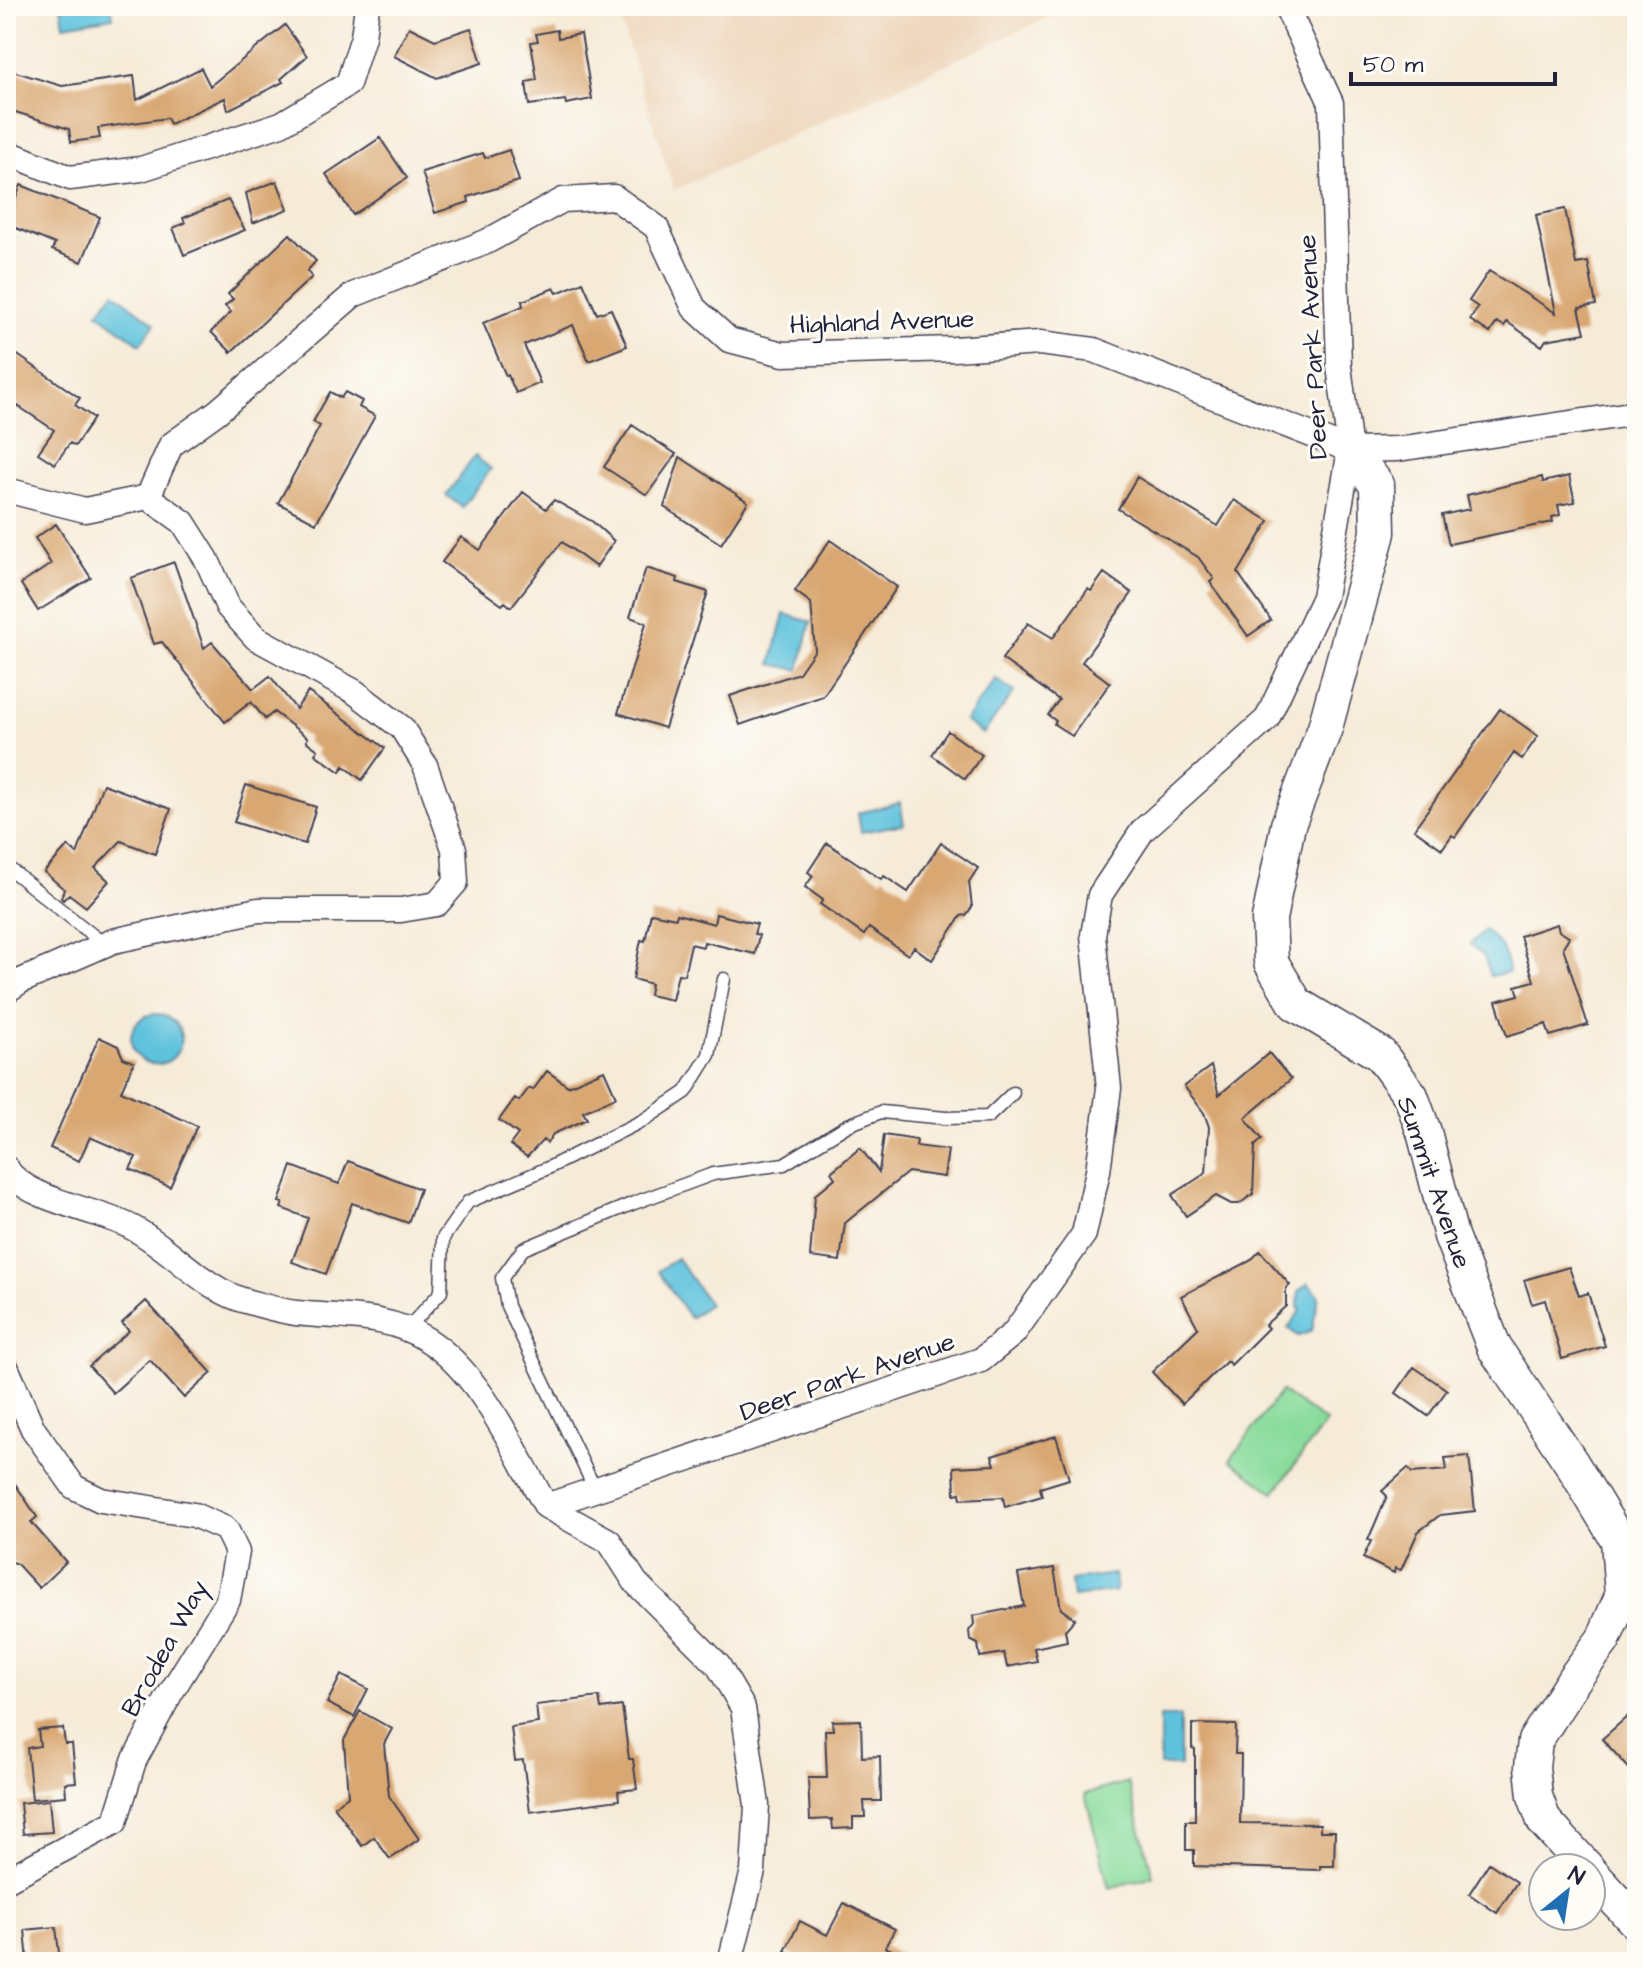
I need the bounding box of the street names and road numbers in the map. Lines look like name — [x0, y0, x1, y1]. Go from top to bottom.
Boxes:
street label: Deer Park Avenue — [1289, 234, 1337, 460]
street label: Highland Avenue — [789, 301, 975, 345]
street label: Summit Avenue — [1388, 1092, 1480, 1273]
street label: Deer Park Avenue — [735, 1323, 959, 1431]
street label: Brodea Way — [113, 1574, 219, 1724]

